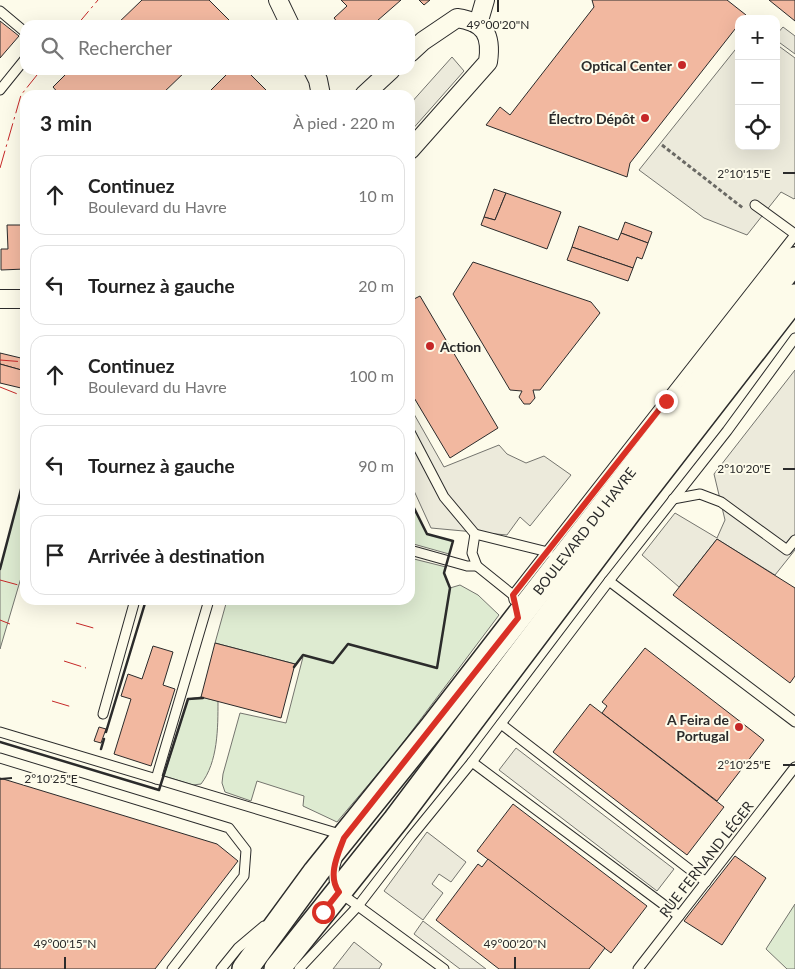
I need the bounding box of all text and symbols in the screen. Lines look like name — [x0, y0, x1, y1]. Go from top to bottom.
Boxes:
map controls — [735, 15, 780, 150]
button: + — [735, 15, 780, 60]
text: 49°00'20"N — [467, 17, 529, 32]
search box — [20, 20, 415, 75]
icon: search — [38, 34, 66, 62]
text: Rechercher — [78, 36, 172, 59]
place label: Optical Center — [581, 57, 673, 74]
marker: Optical Center — [676, 59, 688, 71]
button: − — [735, 60, 780, 105]
button: locate — [735, 105, 780, 150]
text: 3 min — [40, 110, 92, 135]
place label: Électro Dépôt — [549, 110, 636, 127]
marker: Électro Dépôt — [639, 112, 651, 124]
text: À pied · 220 m — [293, 113, 395, 132]
text: 2°10'15"E — [717, 166, 771, 181]
text: Continuez — [88, 174, 174, 197]
icon: ahead — [41, 181, 69, 209]
text: 10 m — [358, 186, 394, 205]
text: Boulevard du Havre — [88, 197, 227, 216]
icon: left — [41, 271, 69, 299]
text: Tournez à gauche — [88, 274, 235, 297]
text: 20 m — [358, 276, 394, 295]
place label: Action — [439, 338, 481, 355]
marker: Action — [424, 340, 436, 352]
text: Continuez — [88, 354, 174, 377]
icon: ahead — [41, 361, 69, 389]
text: 100 m — [349, 366, 394, 385]
text: Boulevard du Havre — [88, 377, 227, 396]
route end — [655, 390, 678, 413]
icon: left — [41, 451, 69, 479]
text: Tournez à gauche — [88, 454, 235, 477]
text: 90 m — [358, 456, 394, 475]
text: 2°10'20"E — [717, 461, 771, 476]
street label: BOULEVARD DU HAVRE — [529, 464, 639, 598]
icon: arrive — [41, 541, 69, 569]
text: Arrivée à destination — [88, 544, 265, 567]
place label: A Feira de Portugal — [666, 711, 730, 744]
marker: A Feira de Portugal — [733, 721, 745, 733]
text: 2°10'25"E — [717, 757, 771, 772]
text: 2°10'25"E — [24, 771, 78, 786]
street label: RUE FERNAND LÉGER — [655, 797, 757, 920]
route start — [312, 901, 335, 924]
text: 49°00'15"N — [34, 936, 96, 951]
text: 49°00'20"N — [484, 936, 546, 951]

